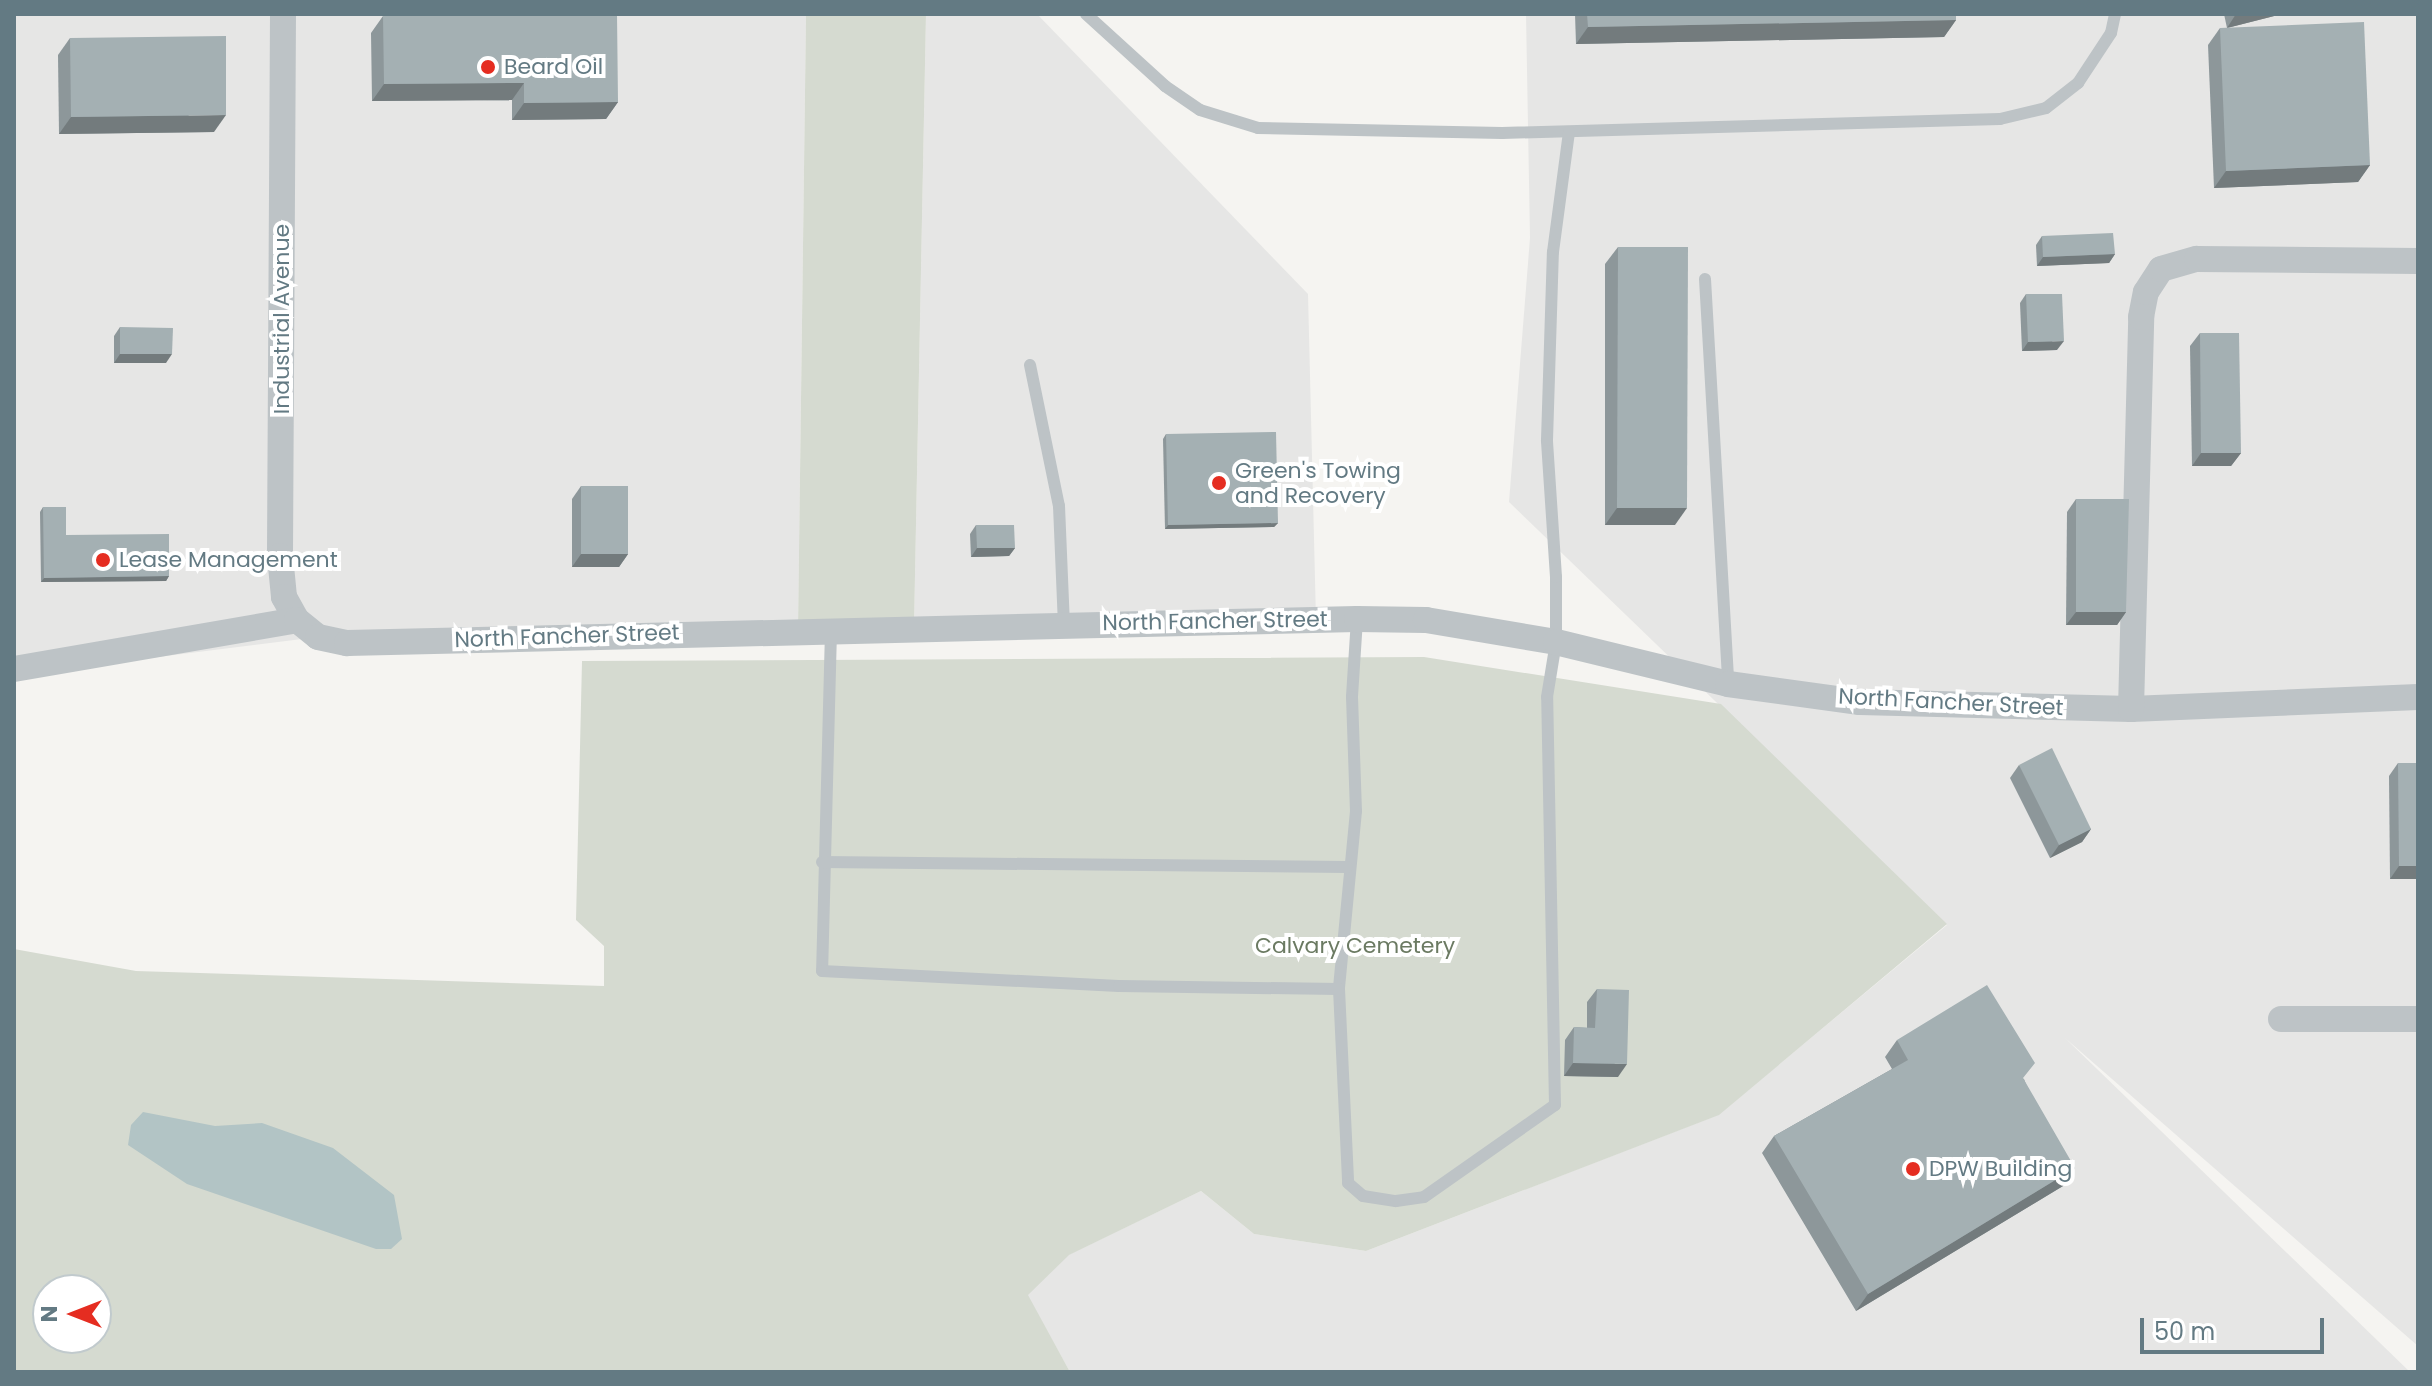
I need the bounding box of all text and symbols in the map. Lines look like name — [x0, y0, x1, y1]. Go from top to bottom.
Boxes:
place label: Beard Oil — [504, 54, 603, 80]
marker: Beard Oil — [479, 58, 497, 76]
street label: Industrial Avenue — [269, 224, 295, 414]
place label: Green's Towing and Recovery — [1235, 457, 1401, 508]
marker: Green's Towing and Recovery — [1210, 474, 1228, 492]
place label: Lease Management — [119, 547, 338, 573]
marker: Lease Management — [94, 551, 112, 569]
street label: North Fancher Street — [1102, 606, 1328, 636]
street label: North Fancher Street — [454, 619, 680, 653]
street label: North Fancher Street — [1838, 683, 2064, 721]
park label: Calvary Cemetery — [1255, 933, 1455, 959]
place label: DPW Building — [1929, 1156, 2072, 1182]
marker: DPW Building — [1904, 1160, 1922, 1178]
north arrow — [32, 1274, 112, 1354]
scale bar — [2144, 1302, 2328, 1352]
text: N — [34, 1306, 65, 1322]
text: 50 m — [2154, 1315, 2215, 1348]

